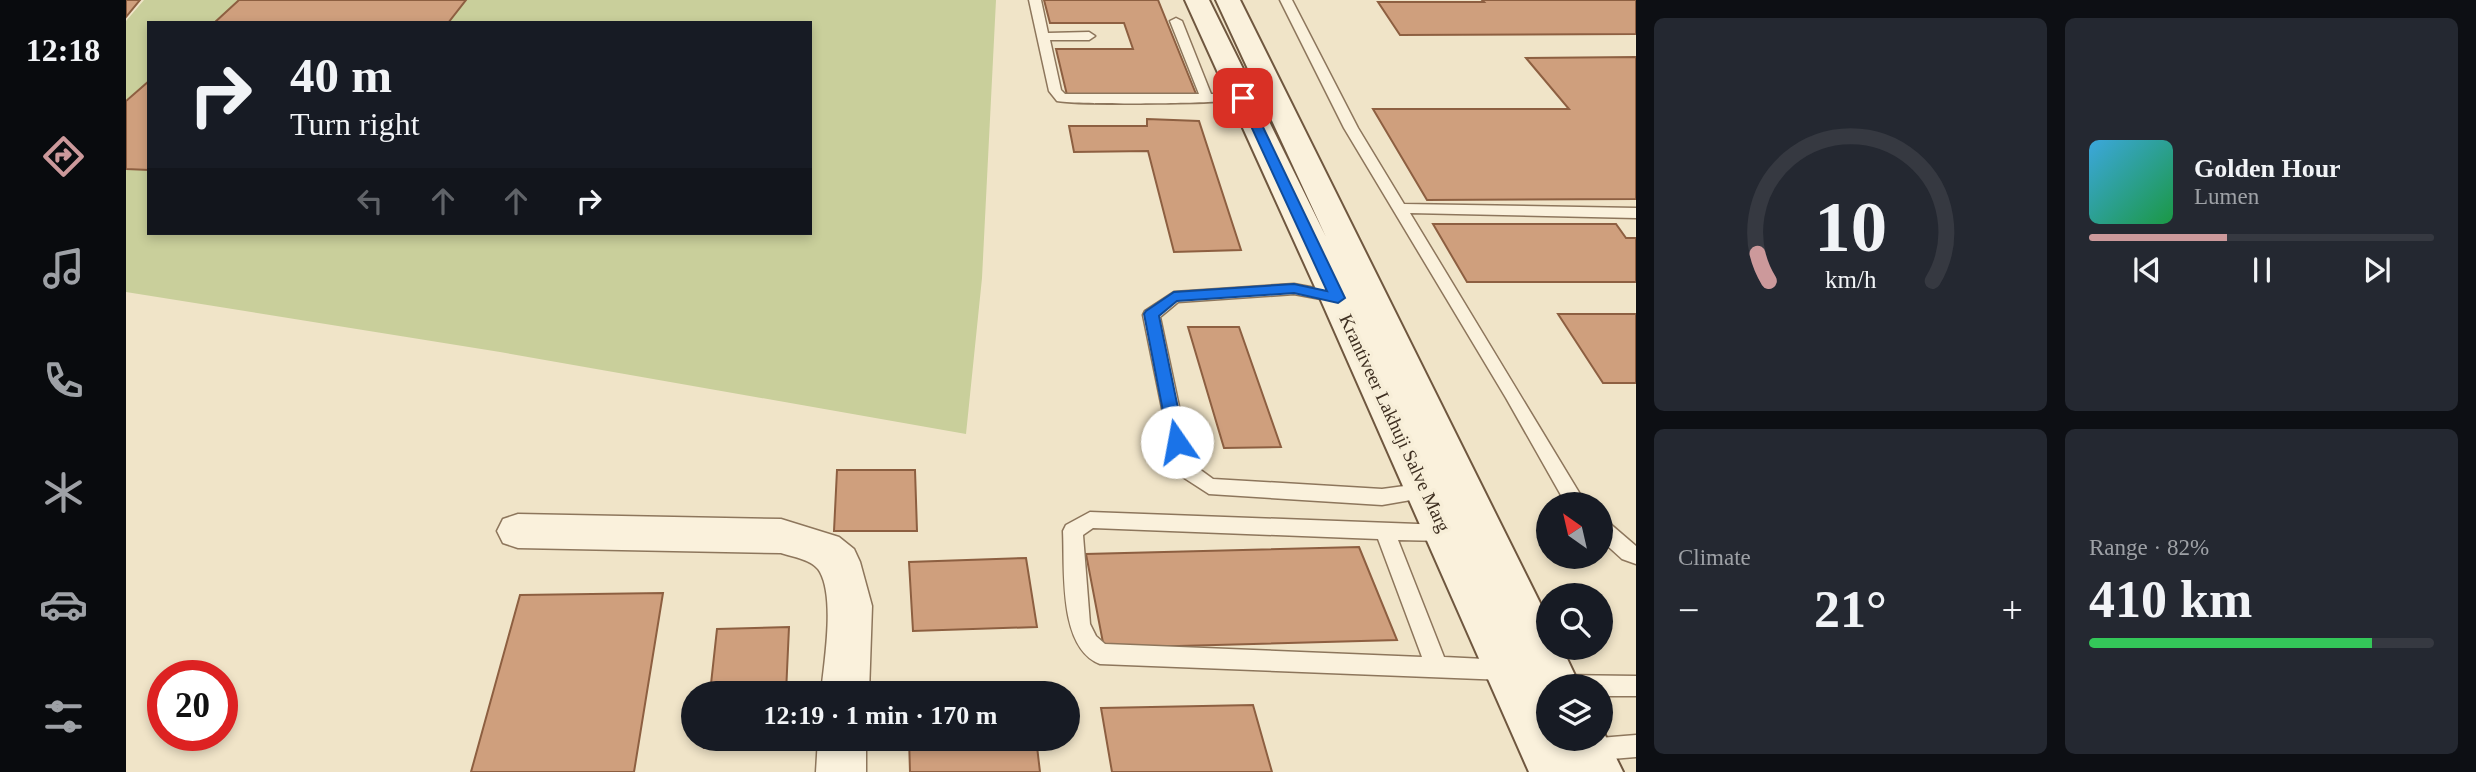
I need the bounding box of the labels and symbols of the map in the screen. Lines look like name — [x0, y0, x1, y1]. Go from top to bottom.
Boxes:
pin — [1213, 68, 1273, 128]
street label: Krantiveer Lakhuji Salve Marg — [1335, 311, 1455, 536]
position arrow — [1140, 405, 1214, 479]
north arrow — [1536, 492, 1614, 569]
speed limit sign: 20 — [147, 660, 238, 751]

